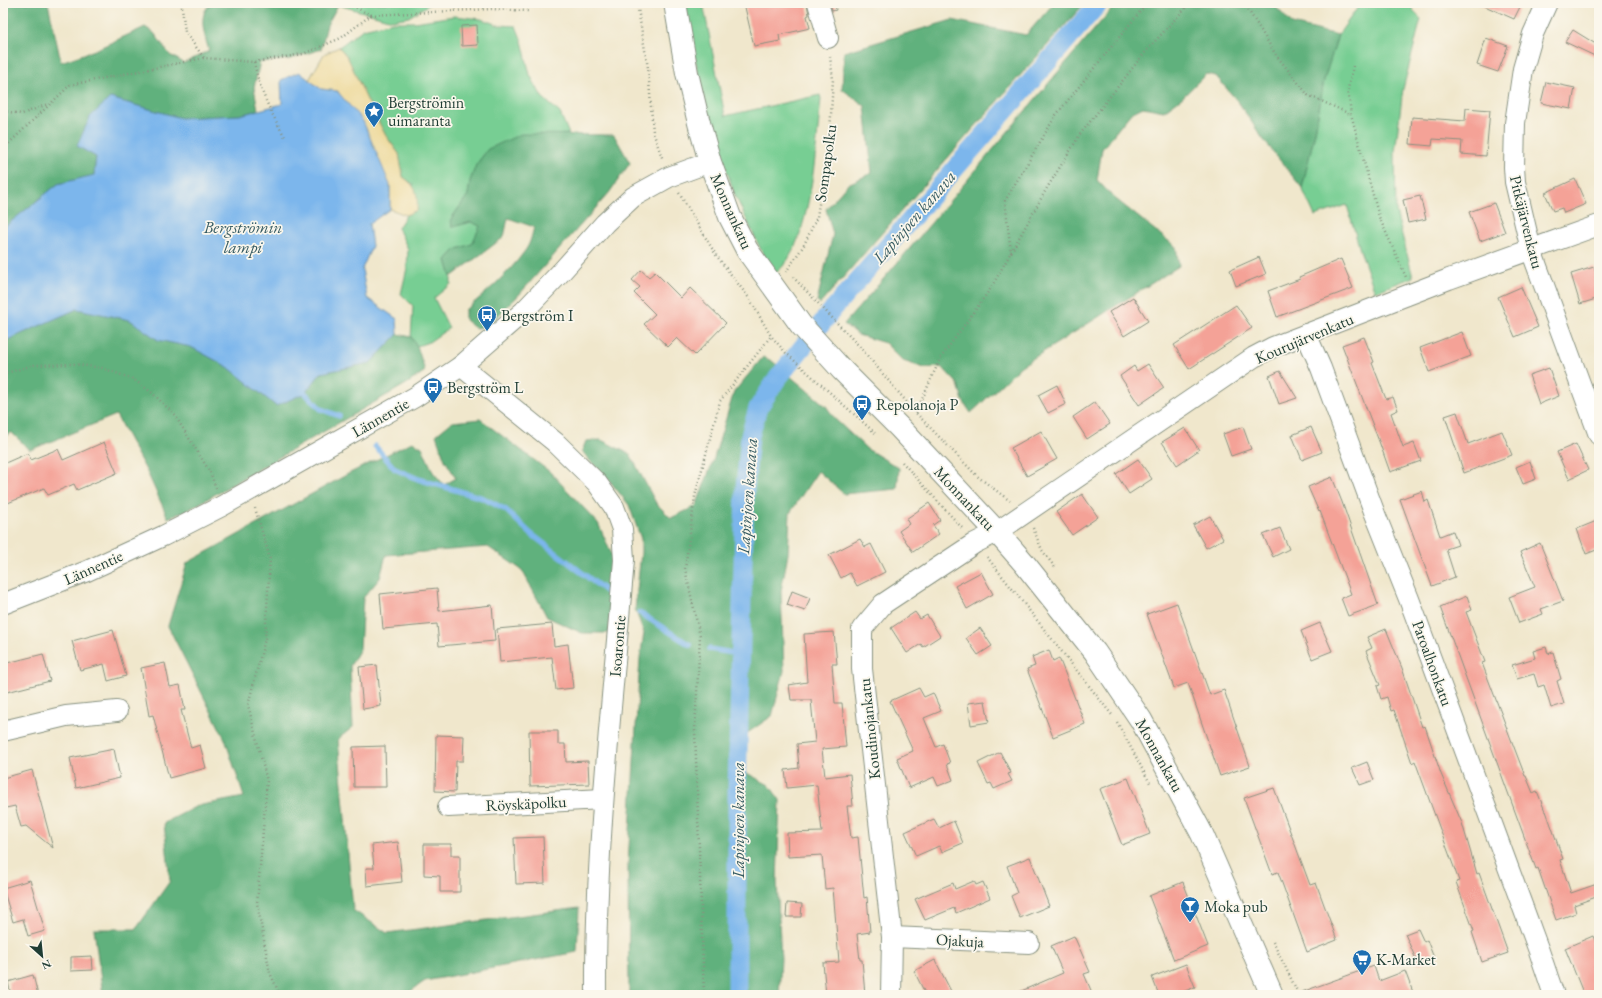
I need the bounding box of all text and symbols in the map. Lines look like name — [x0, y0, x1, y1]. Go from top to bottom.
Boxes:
place label: Bergströmin uimaranta — [388, 92, 465, 131]
place icon: Bergströmin uimaranta — [363, 100, 385, 128]
street label: Sompapolku — [810, 122, 841, 203]
water label: Lapinjoen kanava — [867, 166, 960, 269]
street label: Monnankatu — [705, 170, 758, 253]
street label: Pitkäjärvenkatu — [1505, 173, 1548, 272]
water label: Bergströmin lampi — [203, 216, 282, 258]
bus stop icon: Bergström I — [476, 304, 498, 332]
place label: Bergström I — [501, 305, 574, 326]
street label: Kourujärvenkatu — [1252, 308, 1357, 369]
bus stop icon: Bergström L — [422, 376, 444, 404]
place label: Bergström L — [447, 377, 524, 398]
street label: Lännentie — [348, 393, 413, 442]
bus stop icon: Repolanoja P — [851, 393, 873, 421]
place label: Repolanoja P — [876, 394, 958, 415]
water label: Lapinjoen kanava — [732, 437, 762, 556]
street label: Monnankatu — [929, 462, 1000, 536]
street label: Lännentie — [60, 545, 126, 590]
street label: Isoarontie — [604, 614, 631, 678]
street label: Paroalhonkatu — [1407, 618, 1458, 709]
street label: Koudinojankatu — [854, 677, 885, 780]
street label: Monnankatu — [1131, 715, 1189, 796]
water label: Lapinjoen kanava — [727, 762, 749, 879]
street label: Röyskäpolku — [485, 791, 567, 816]
bar icon: Moka pub — [1179, 895, 1201, 923]
place label: Moka pub — [1204, 896, 1268, 917]
street label: Ojakuja — [935, 929, 985, 952]
north arrow — [22, 936, 62, 976]
supermarket icon: K-Market — [1351, 948, 1373, 976]
place label: K-Market — [1376, 949, 1436, 970]
text: N — [39, 957, 54, 973]

